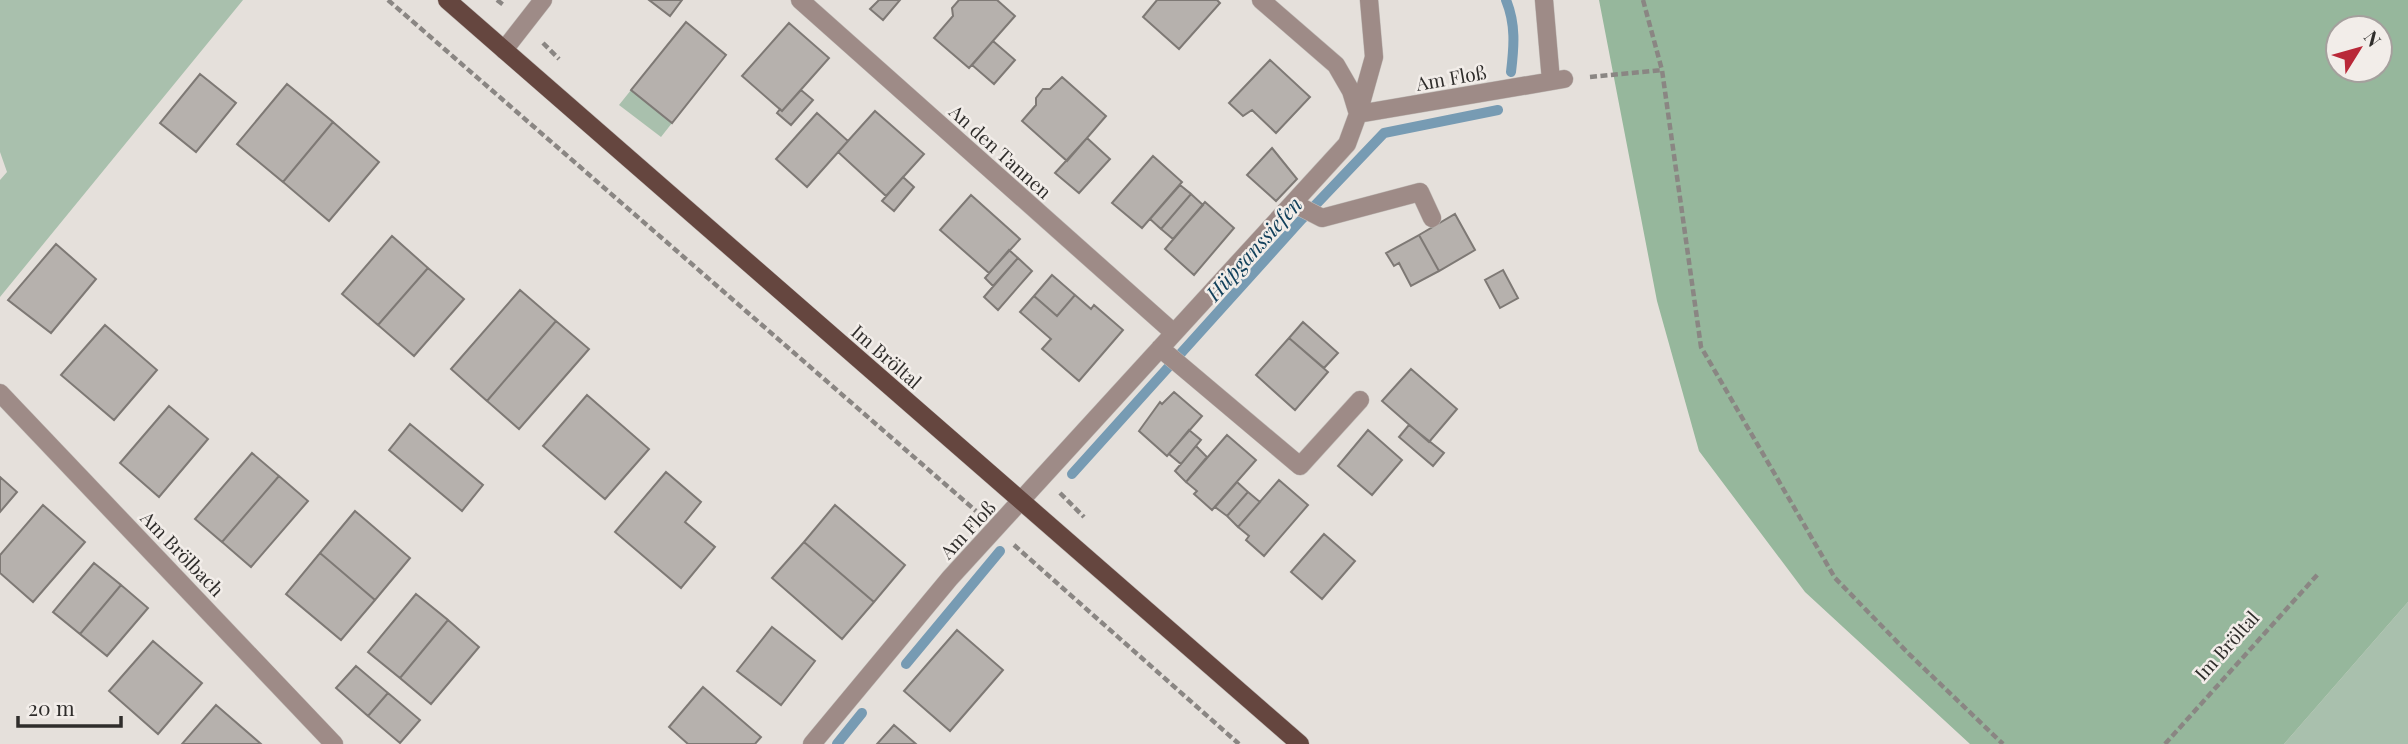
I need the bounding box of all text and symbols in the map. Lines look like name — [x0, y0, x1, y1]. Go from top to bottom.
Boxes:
north arrow — [2324, 14, 2394, 84]
text: N — [2359, 25, 2388, 52]
street label: Am Floß — [1413, 58, 1488, 96]
street label: An den Tannen — [944, 98, 1058, 204]
water label: Hüpganssiefen — [1198, 190, 1307, 307]
street label: Im Bröltal — [846, 318, 928, 394]
street label: Am Floß — [933, 494, 1001, 565]
street label: Am Brölbach — [135, 504, 230, 601]
street label: Im Bröltal — [2188, 604, 2265, 685]
scale bar — [18, 684, 121, 728]
text: 20 m — [28, 693, 75, 721]

